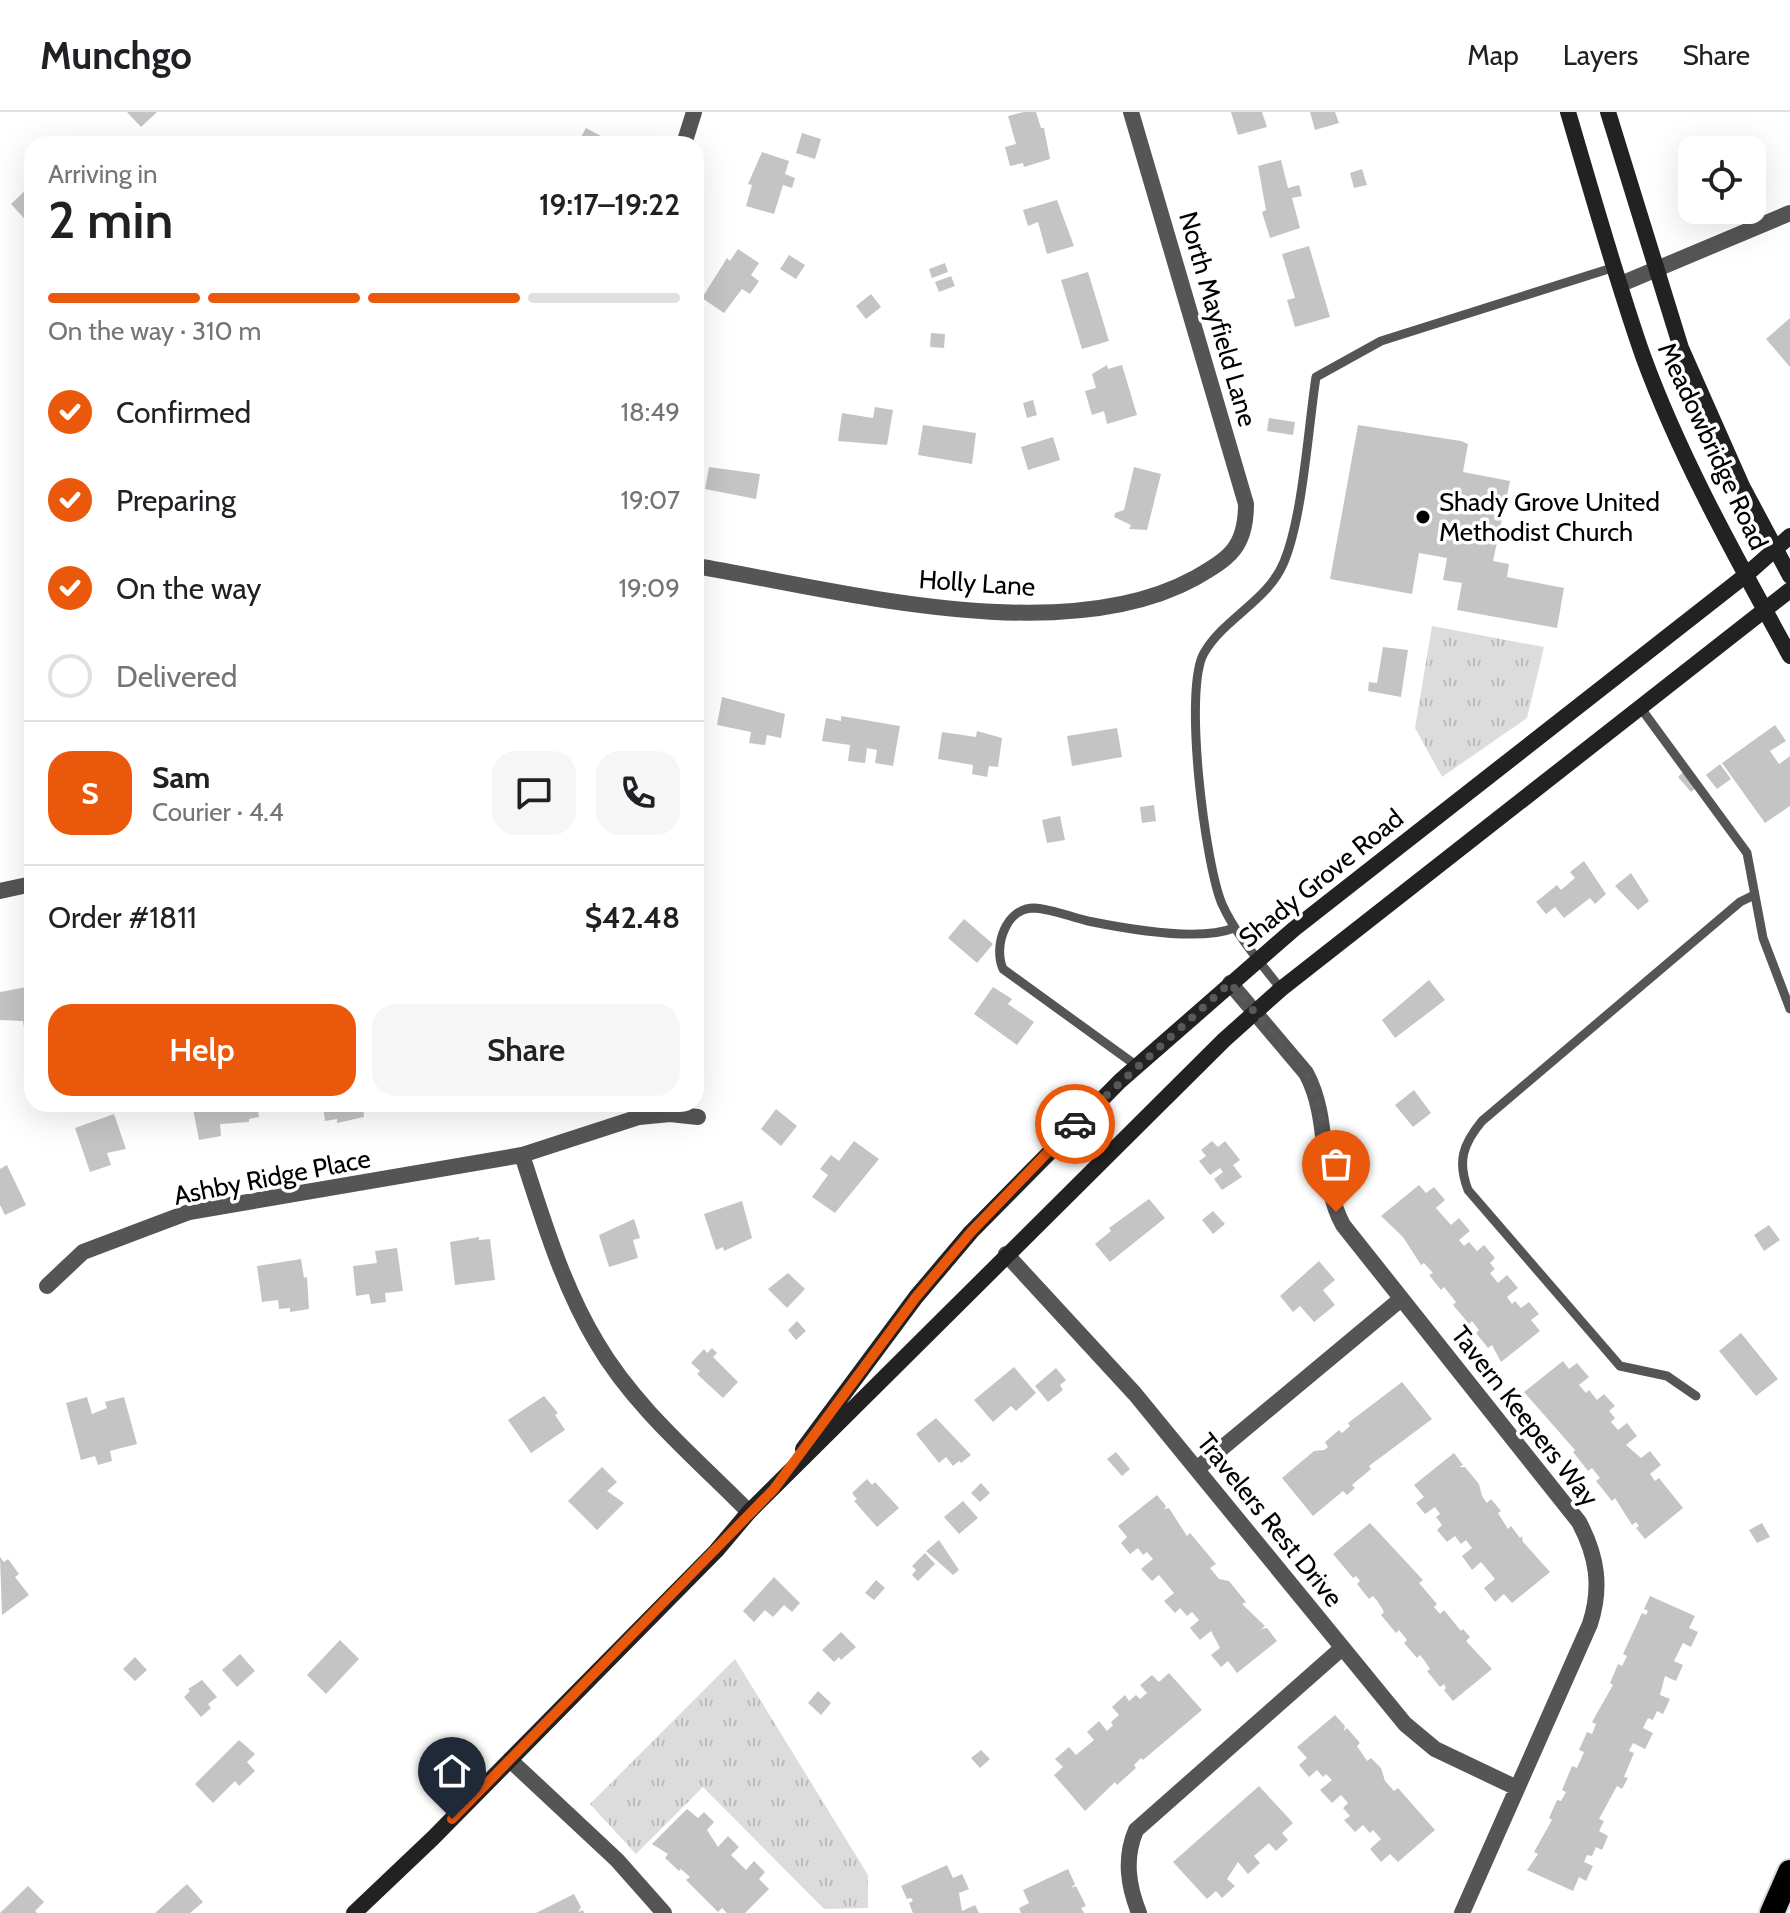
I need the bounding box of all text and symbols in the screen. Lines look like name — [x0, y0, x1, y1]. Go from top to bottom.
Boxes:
text: Munchgo — [40, 32, 192, 79]
text: Map — [1467, 38, 1519, 72]
text: Layers — [1563, 38, 1638, 72]
text: Share — [1682, 38, 1750, 72]
map controls — [1678, 136, 1766, 224]
button: locate — [1678, 136, 1766, 224]
text: Arriving in — [48, 158, 158, 190]
text: 19:17–19:22 — [539, 186, 680, 223]
text: 2 min — [48, 188, 173, 251]
street label: North Mayfield Lane — [1172, 208, 1264, 430]
text: On the way · 310 m — [48, 315, 261, 347]
street label: Meadowbridge Road — [1651, 337, 1775, 555]
icon: check — [48, 390, 92, 434]
text: Confirmed — [116, 394, 251, 431]
text: 18:49 — [621, 396, 680, 428]
icon: check — [48, 478, 92, 522]
text: Preparing — [116, 482, 236, 519]
text: 19:07 — [620, 484, 680, 516]
place label: Shady Grove United Methodist Church — [1439, 486, 1660, 548]
marker: Shady Grove United Methodist Church — [1414, 508, 1432, 526]
street label: Holly Lane — [918, 563, 1036, 603]
icon: check — [48, 566, 92, 610]
text: On the way — [116, 570, 261, 607]
text: 19:09 — [618, 572, 680, 604]
text: Delivered — [116, 658, 237, 695]
button: chat — [492, 751, 576, 835]
button: phone — [596, 751, 680, 835]
text: Sam — [152, 759, 210, 796]
text: S — [81, 775, 99, 812]
text: Courier · 4.4 — [152, 796, 284, 828]
street label: Shady Grove Road — [1232, 802, 1410, 954]
text: Order #1811 — [48, 899, 197, 936]
text: $42.48 — [585, 899, 680, 936]
button: Help — [48, 1004, 356, 1096]
button: Share — [372, 1004, 680, 1096]
courier — [1035, 1084, 1115, 1164]
icon: car — [1053, 1102, 1097, 1146]
pin — [1302, 1130, 1370, 1212]
street label: Ashby Ridge Place — [171, 1142, 373, 1212]
icon: bag — [1314, 1142, 1358, 1186]
street label: Tavern Keepers Way — [1445, 1319, 1605, 1513]
street label: Travelers Rest Drive — [1190, 1427, 1350, 1613]
pin — [418, 1737, 486, 1819]
icon: home — [430, 1749, 474, 1793]

